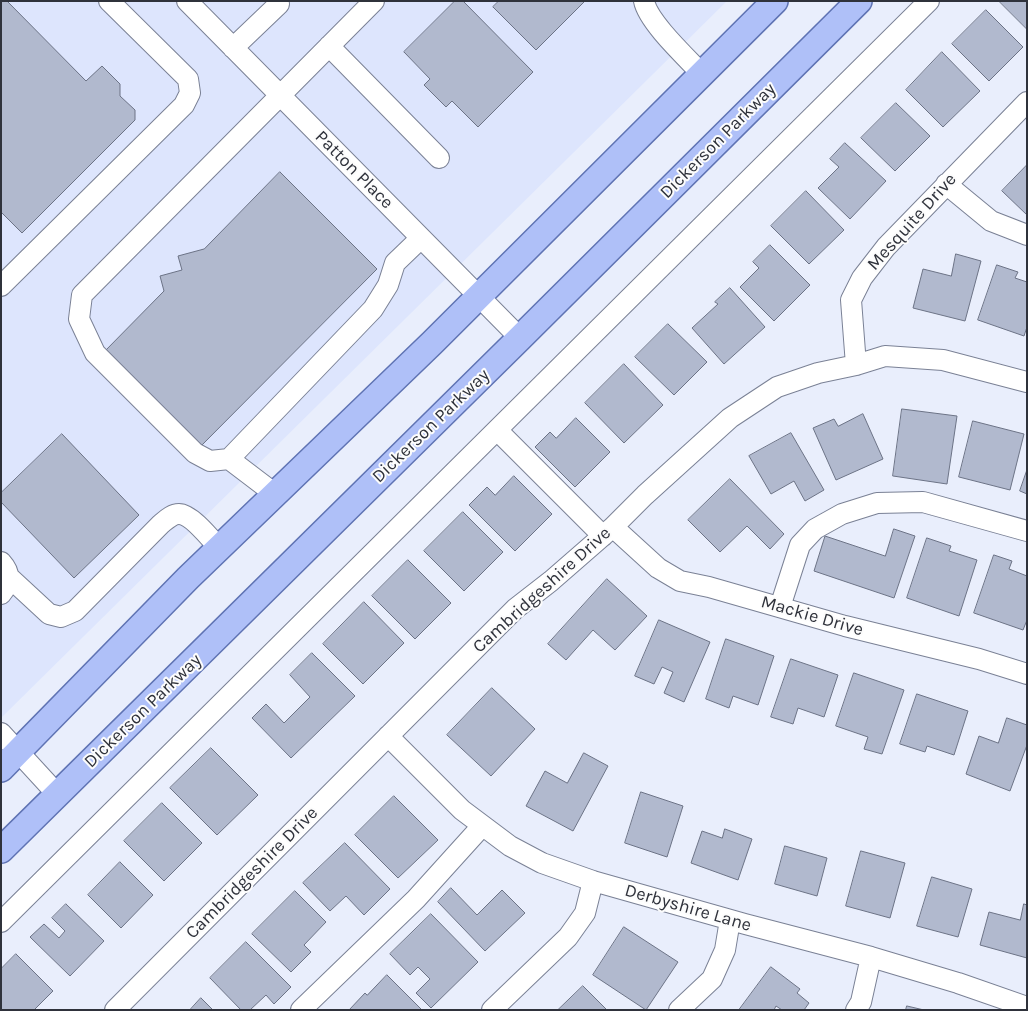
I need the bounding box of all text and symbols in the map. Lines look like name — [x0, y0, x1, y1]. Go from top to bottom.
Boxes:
street label: Dickerson Parkway — [656, 79, 780, 203]
street label: Patton Place — [310, 126, 398, 214]
street label: Mesquite Drive — [863, 169, 961, 275]
street label: Dickerson Parkway — [368, 364, 494, 488]
street label: Cambridgeshire Drive — [469, 522, 615, 658]
street label: Mackie Drive — [758, 591, 866, 641]
street label: Dickerson Parkway — [80, 649, 206, 773]
street label: Cambridgeshire Drive — [181, 802, 323, 944]
street label: Derbyshire Lane — [622, 880, 754, 936]

